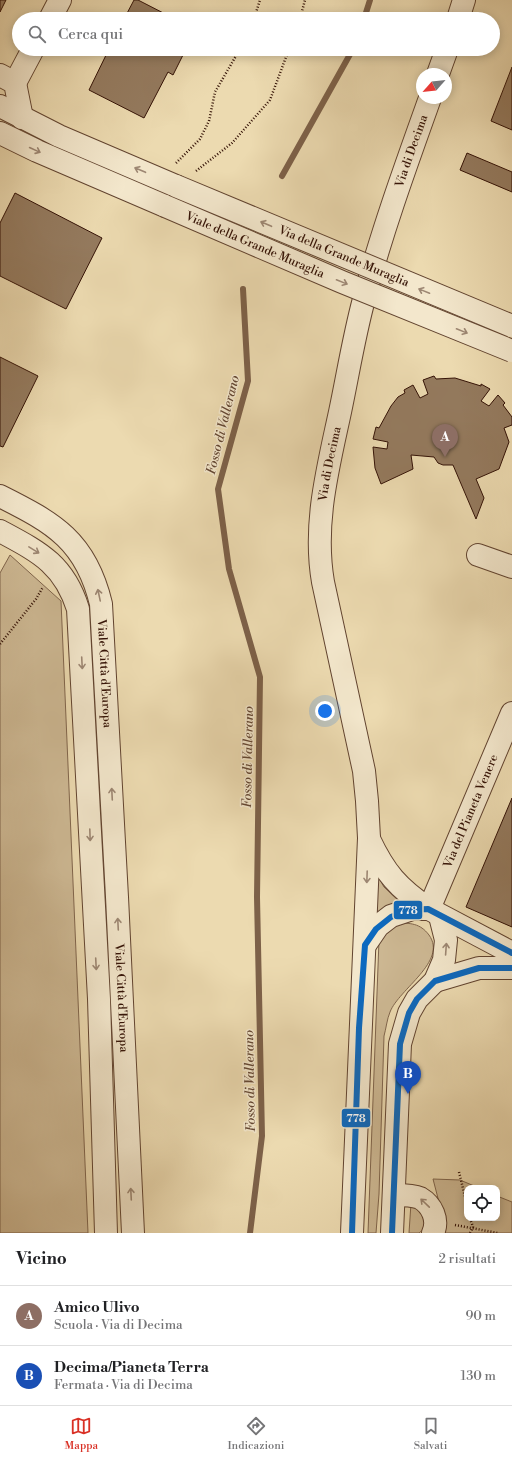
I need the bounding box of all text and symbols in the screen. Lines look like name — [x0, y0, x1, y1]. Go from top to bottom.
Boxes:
search box — [12, 12, 500, 56]
icon: search — [26, 23, 48, 45]
text: Cerca qui — [58, 25, 123, 44]
north arrow — [416, 68, 452, 104]
street label: Via di Decima — [391, 112, 431, 190]
one-way arrow — [28, 147, 40, 154]
one-way arrow — [135, 166, 147, 174]
street label: Viale della Grande Muraglia — [182, 208, 328, 281]
one-way arrow — [260, 219, 272, 227]
street label: Via della Grande Muraglia — [276, 222, 412, 290]
one-way arrow — [336, 278, 348, 286]
one-way arrow — [418, 287, 430, 294]
one-way arrow — [456, 327, 468, 335]
water label: Fosso di Vallerano — [203, 373, 243, 476]
street label: Via di Decima — [315, 424, 344, 503]
pin: A — [432, 424, 458, 457]
one-way arrow — [28, 546, 40, 554]
one-way arrow — [94, 589, 102, 602]
street label: Viale Città d'Europa — [94, 618, 115, 729]
one-way arrow — [78, 656, 85, 669]
your location — [315, 701, 335, 721]
water label: Fosso di Vallerano — [239, 706, 257, 808]
street label: Via del Pianeta Venere — [439, 752, 501, 871]
one-way arrow — [108, 788, 115, 801]
one-way arrow — [86, 828, 94, 841]
one-way arrow — [364, 870, 371, 883]
line badge: 778 — [393, 900, 423, 920]
text: 778 — [398, 904, 418, 918]
one-way arrow — [115, 918, 122, 931]
street label: Viale Città d'Europa — [112, 942, 132, 1054]
one-way arrow — [442, 943, 449, 956]
one-way arrow — [93, 957, 100, 970]
water label: Fosso di Vallerano — [241, 1030, 259, 1132]
pin: B — [395, 1061, 421, 1094]
line badge: 778 — [341, 1108, 371, 1128]
text: 778 — [346, 1112, 366, 1126]
map controls — [464, 1185, 500, 1221]
button: locate — [464, 1185, 500, 1221]
one-way arrow — [127, 1188, 134, 1201]
one-way arrow — [420, 1199, 430, 1208]
text: Vicino — [16, 1248, 67, 1270]
text: 2 risultati — [439, 1251, 496, 1267]
text: Amico Ulivo — [54, 1298, 140, 1317]
text: A — [24, 1308, 34, 1324]
text: 90 m — [465, 1308, 496, 1324]
text: Scuola · Via di Decima — [54, 1317, 183, 1333]
text: Decima/Pianeta Terra — [54, 1358, 209, 1377]
text: B — [24, 1368, 34, 1384]
text: 130 m — [461, 1368, 496, 1384]
text: Fermata · Via di Decima — [54, 1377, 193, 1393]
tab: Mappa — [65, 1415, 98, 1453]
tab: Indicazioni — [227, 1415, 284, 1453]
tab: Salvati — [414, 1415, 447, 1453]

